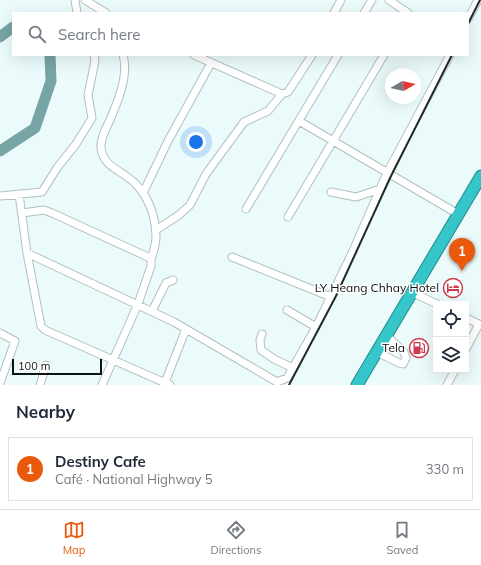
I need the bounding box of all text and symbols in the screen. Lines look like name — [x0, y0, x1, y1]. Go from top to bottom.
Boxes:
search box — [12, 12, 469, 56]
icon: search — [26, 23, 48, 45]
text: Search here — [58, 25, 140, 44]
north arrow — [385, 68, 421, 104]
your location — [186, 132, 206, 152]
pin: 1 — [449, 238, 475, 271]
hotel icon: LY Heang Chhay Hotel — [442, 277, 464, 299]
place label: LY Heang Chhay Hotel — [315, 280, 439, 295]
map controls — [433, 301, 469, 373]
button: locate — [433, 301, 469, 337]
fuel station icon: Tela — [408, 337, 430, 359]
button: layers — [433, 337, 469, 373]
place label: Tela — [382, 340, 405, 355]
scale bar — [12, 357, 102, 376]
text: 100 m — [18, 359, 50, 373]
text: Nearby — [16, 401, 75, 422]
text: Destiny Cafe — [55, 452, 146, 471]
text: 1 — [26, 461, 34, 477]
text: 330 m — [426, 461, 464, 477]
text: Café · National Highway 5 — [55, 471, 212, 487]
tab: Map — [63, 519, 85, 557]
tab: Directions — [211, 519, 261, 557]
tab: Saved — [387, 519, 418, 557]

